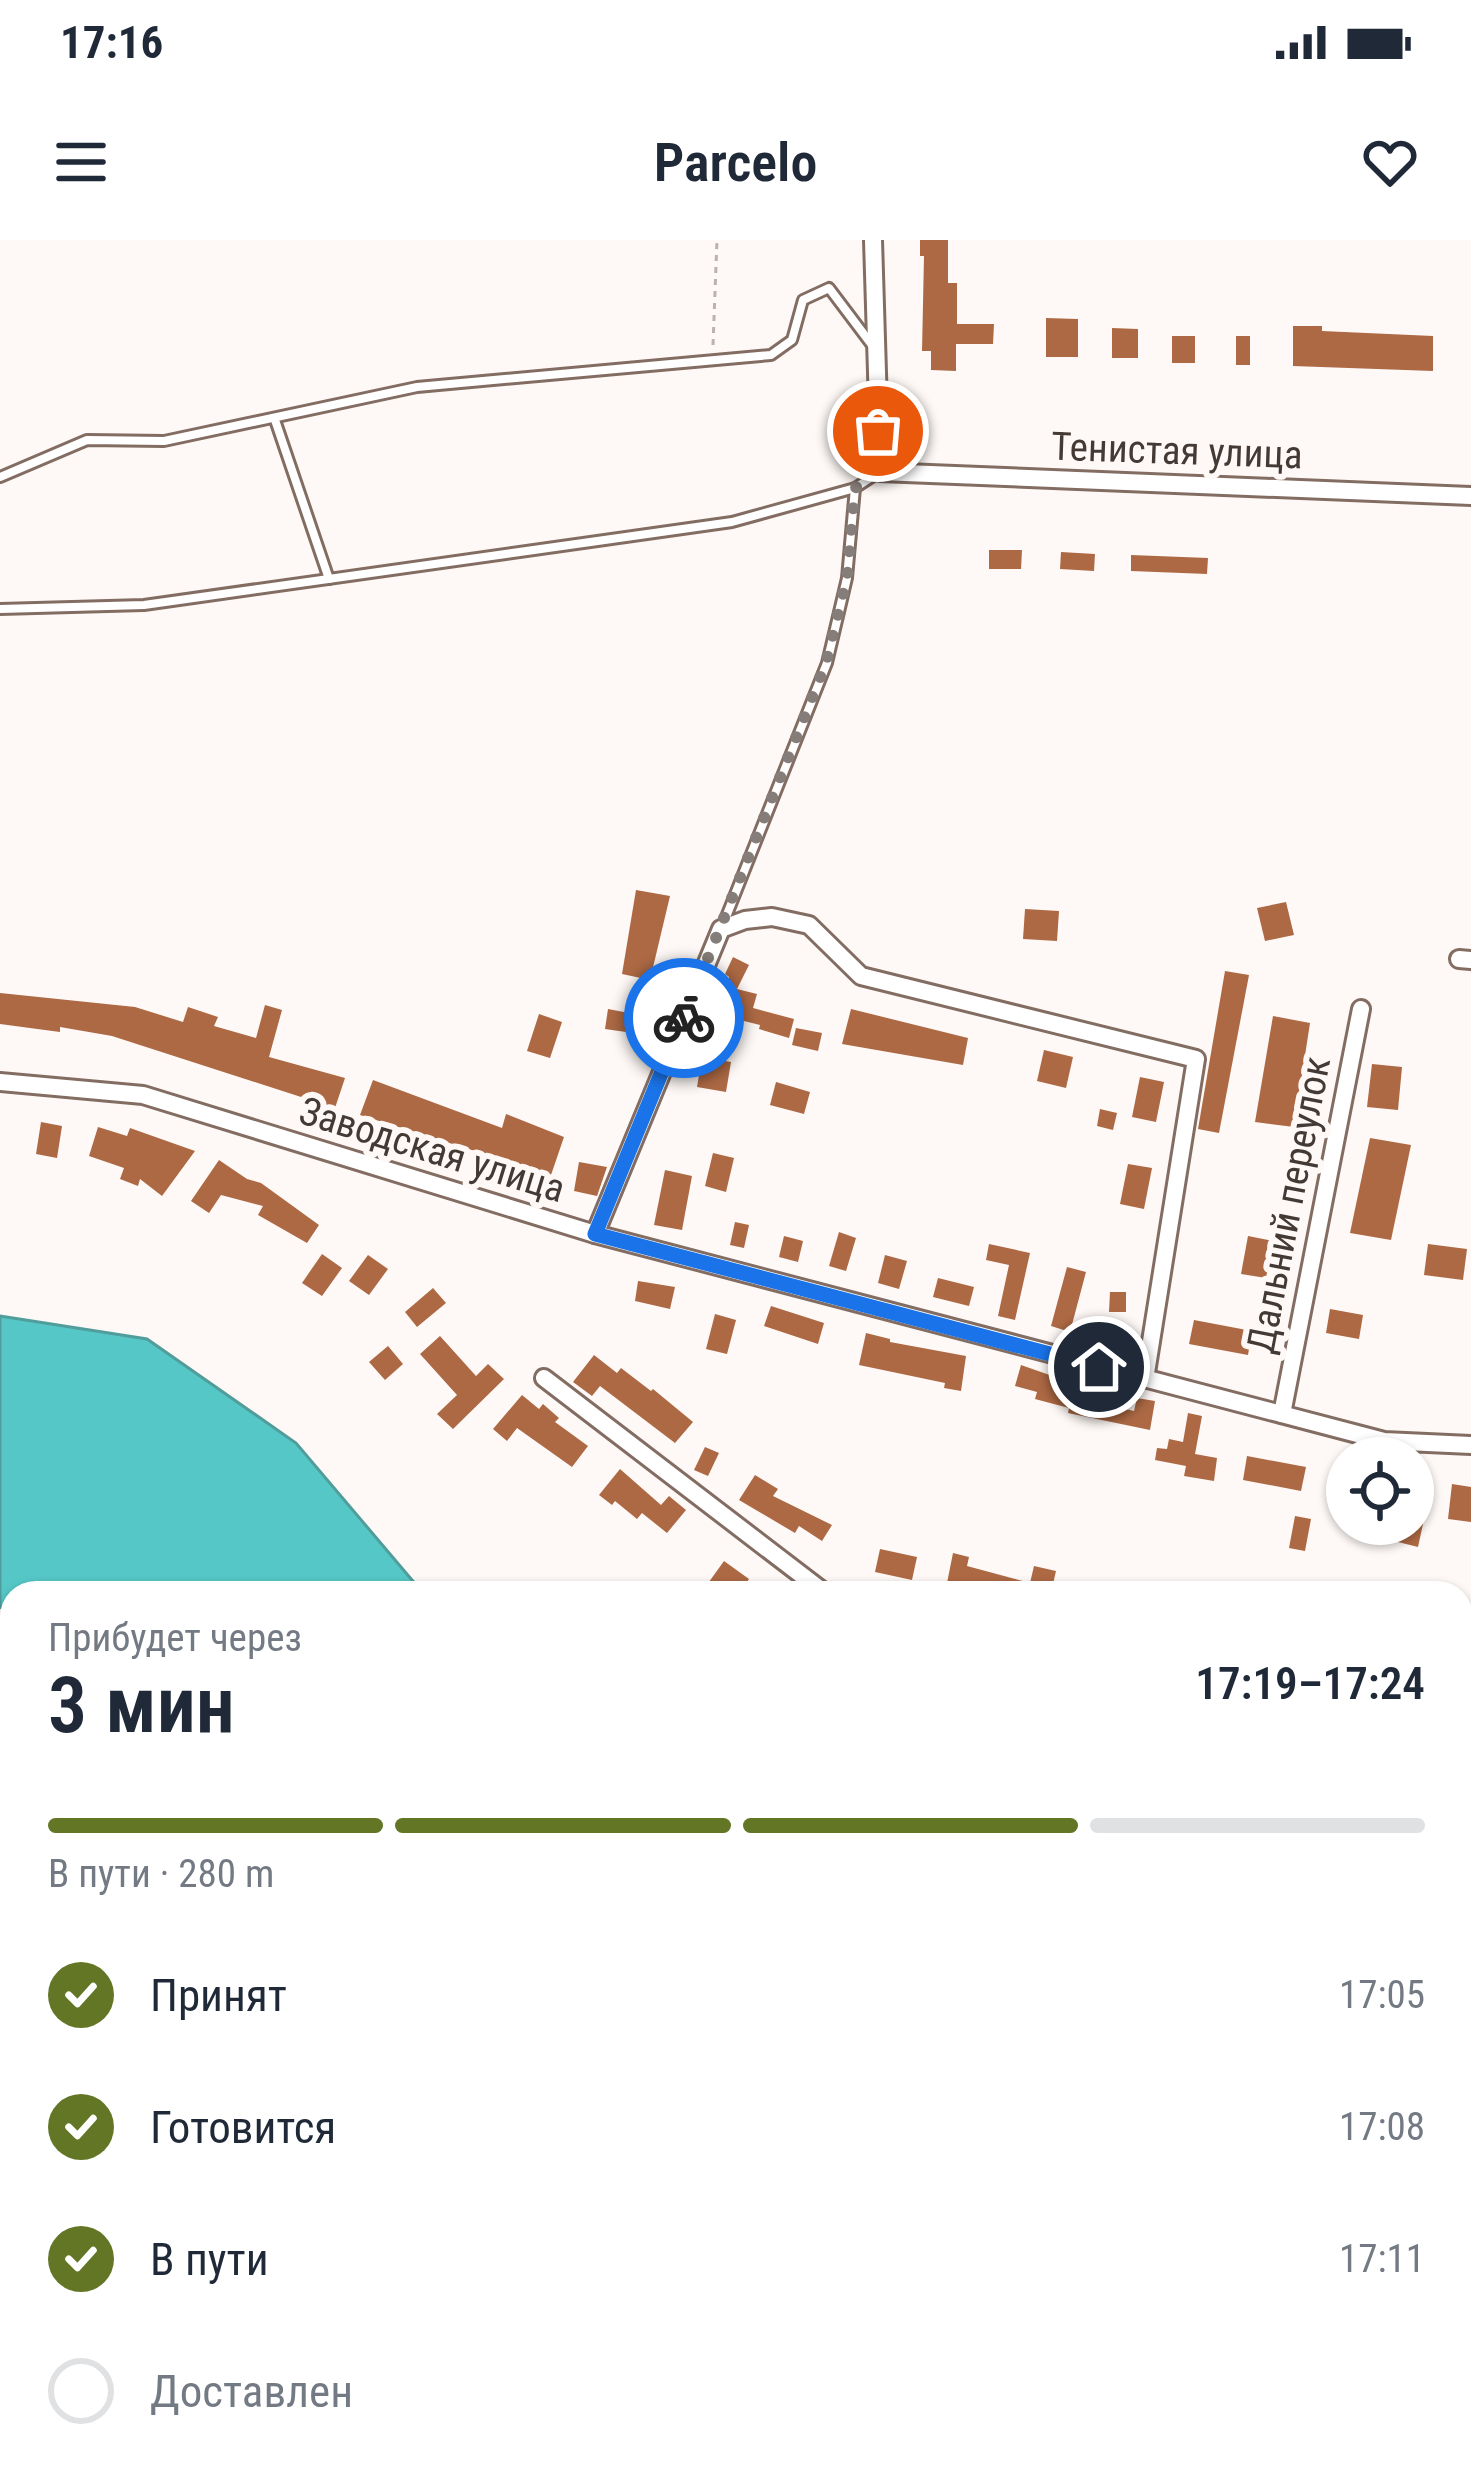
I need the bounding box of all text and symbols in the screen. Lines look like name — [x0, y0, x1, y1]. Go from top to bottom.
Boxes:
text: 17:16 — [60, 16, 163, 69]
icon: menu — [48, 129, 114, 195]
icon: heart — [1357, 129, 1423, 195]
text: Parcelo — [654, 131, 817, 194]
pin — [827, 380, 929, 482]
icon: bag — [845, 398, 911, 464]
street label: Тенистая улица — [1051, 424, 1303, 478]
courier — [624, 958, 744, 1078]
icon: bike — [651, 985, 717, 1051]
street label: Дальний переулок — [1238, 1053, 1340, 1357]
street label: Заводская улица — [294, 1088, 570, 1212]
pin — [1048, 1316, 1150, 1418]
icon: home — [1066, 1334, 1132, 1400]
map controls — [1326, 1437, 1434, 1545]
button: locate — [1326, 1437, 1434, 1545]
text: Прибудет через — [48, 1615, 302, 1661]
text: 17:19–17:24 — [1195, 1657, 1425, 1710]
text: 3 мин — [48, 1660, 235, 1751]
text: В пути · 280 m — [48, 1851, 274, 1897]
icon: check — [48, 1962, 114, 2028]
text: Принят — [150, 1969, 287, 2022]
text: 17:05 — [1339, 1972, 1425, 2018]
icon: check — [48, 2094, 114, 2160]
text: Готовится — [150, 2101, 336, 2154]
text: 17:08 — [1339, 2104, 1425, 2150]
icon: check — [48, 2226, 114, 2292]
text: В пути — [150, 2233, 269, 2286]
text: 17:11 — [1339, 2236, 1425, 2282]
text: Доставлен — [150, 2365, 353, 2418]

